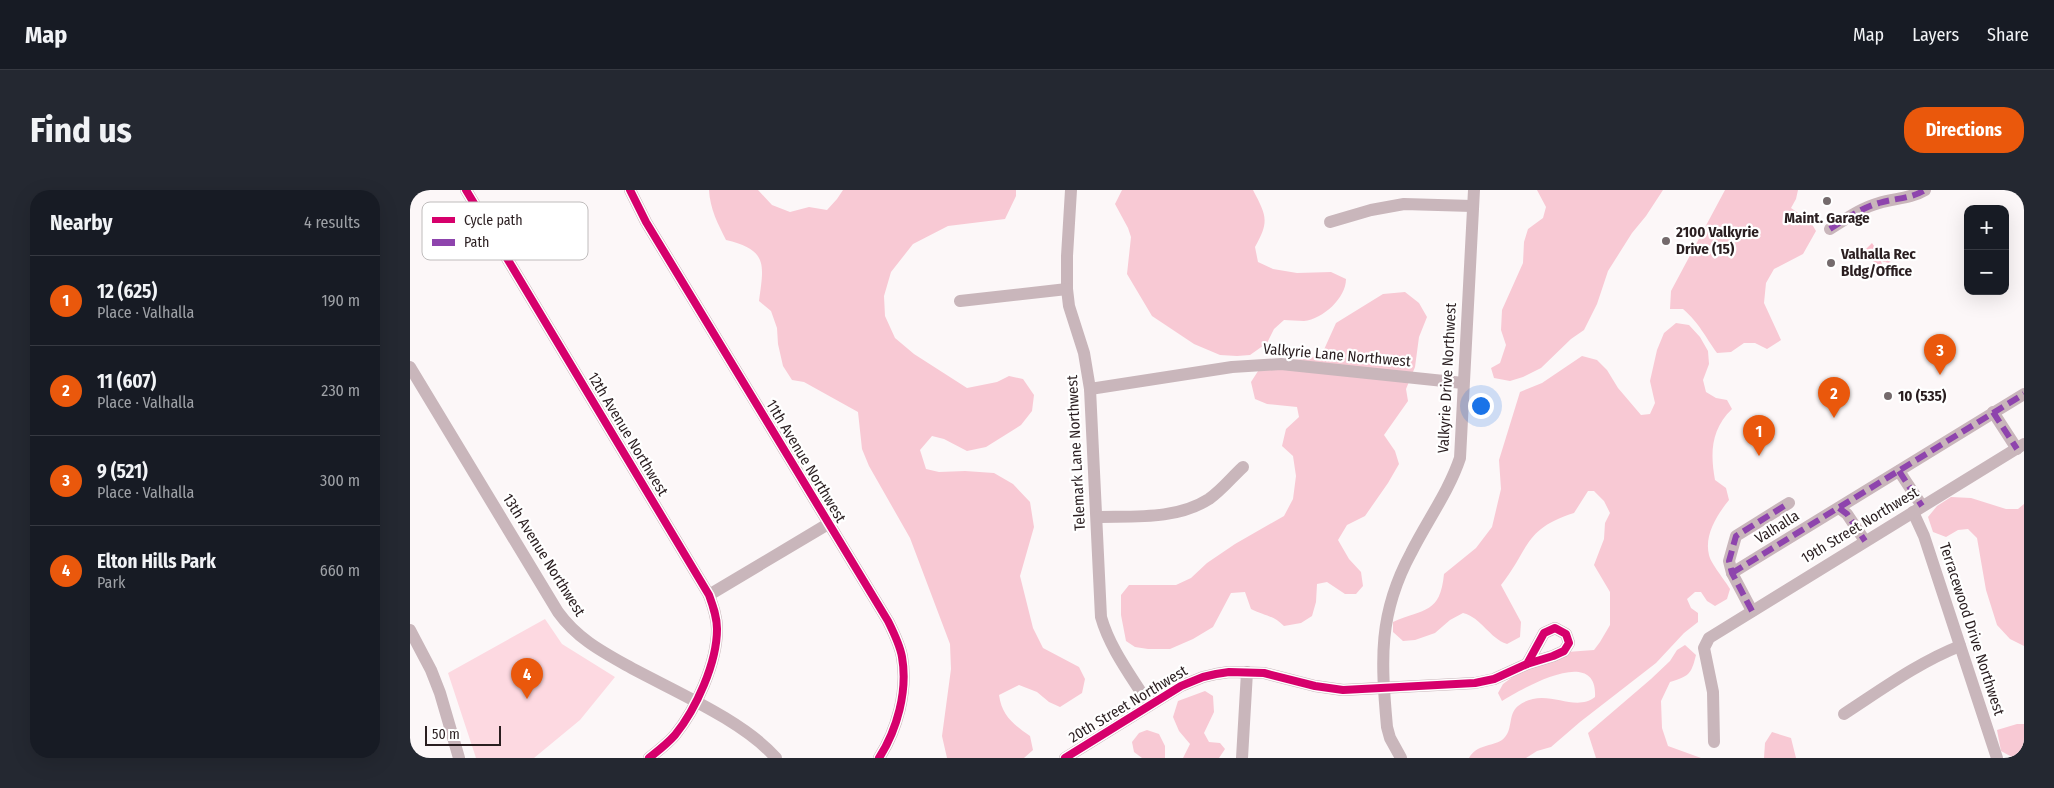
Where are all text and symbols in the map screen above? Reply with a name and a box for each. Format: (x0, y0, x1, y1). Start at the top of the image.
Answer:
text: Map (25, 21, 67, 49)
text: Map (1853, 24, 1884, 46)
text: Layers (1912, 24, 1959, 46)
text: Share (1987, 24, 2029, 46)
button: Directions (1904, 107, 2024, 153)
text: Find us (30, 109, 132, 151)
marker: Maint. Garage (1821, 195, 1833, 207)
legend (422, 202, 588, 260)
map controls (1964, 205, 2009, 295)
button: + (1964, 205, 2009, 250)
place label: Maint. Garage (1784, 209, 1870, 227)
text: Nearby (50, 210, 112, 236)
text: Cycle path (464, 212, 523, 229)
text: 4 results (304, 213, 360, 232)
place label: 2100 Valkyrie Drive (15) (1675, 223, 1759, 258)
text: Path (464, 234, 489, 251)
marker: 2100 Valkyrie Drive (15) (1660, 235, 1672, 247)
place label: Valhalla Rec Bldg/Office (1840, 245, 1916, 280)
button: − (1964, 250, 2009, 295)
marker: Valhalla Rec Bldg/Office (1825, 257, 1837, 269)
text: 12 (625) (97, 280, 157, 303)
text: 1 (63, 291, 69, 310)
text: 190 m (322, 291, 360, 310)
street label: Valkyrie Drive Northwest (1434, 302, 1460, 454)
text: Place · Valhalla (97, 303, 194, 322)
pin: 3 (1924, 334, 1956, 375)
street label: Valkyrie Lane Northwest (1262, 340, 1412, 370)
street label: 12th Avenue Northwest (584, 369, 672, 499)
text: 11 (607) (97, 370, 156, 393)
street label: Telemark Lane Northwest (1063, 375, 1089, 531)
pin: 2 (1818, 377, 1850, 418)
text: 2 (62, 381, 70, 400)
text: 230 m (321, 381, 360, 400)
place label: 10 (535) (1898, 387, 1947, 405)
marker: 10 (535) (1882, 390, 1894, 402)
text: Place · Valhalla (97, 393, 194, 412)
your location (1468, 393, 1494, 419)
street label: 11th Avenue Northwest (762, 396, 850, 526)
pin: 1 (1743, 415, 1775, 456)
text: 9 (521) (97, 460, 148, 483)
text: 3 (62, 471, 70, 490)
text: 300 m (320, 471, 360, 490)
text: Place · Valhalla (97, 483, 194, 502)
street label: 19th Street Northwest (1798, 483, 1922, 567)
street label: 13th Avenue Northwest (499, 490, 589, 620)
street label: Valhalla (1752, 507, 1802, 547)
street label: Terracewood Drive Northwest (1936, 540, 2008, 718)
text: Elton Hills Park (97, 550, 216, 573)
text: 4 (62, 561, 70, 580)
text: 660 m (320, 561, 360, 580)
text: Park (97, 573, 125, 592)
pin: 4 (511, 658, 543, 699)
street label: 20th Street Northwest (1066, 662, 1190, 746)
scale bar (425, 723, 501, 746)
text: 50 m (432, 726, 460, 743)

